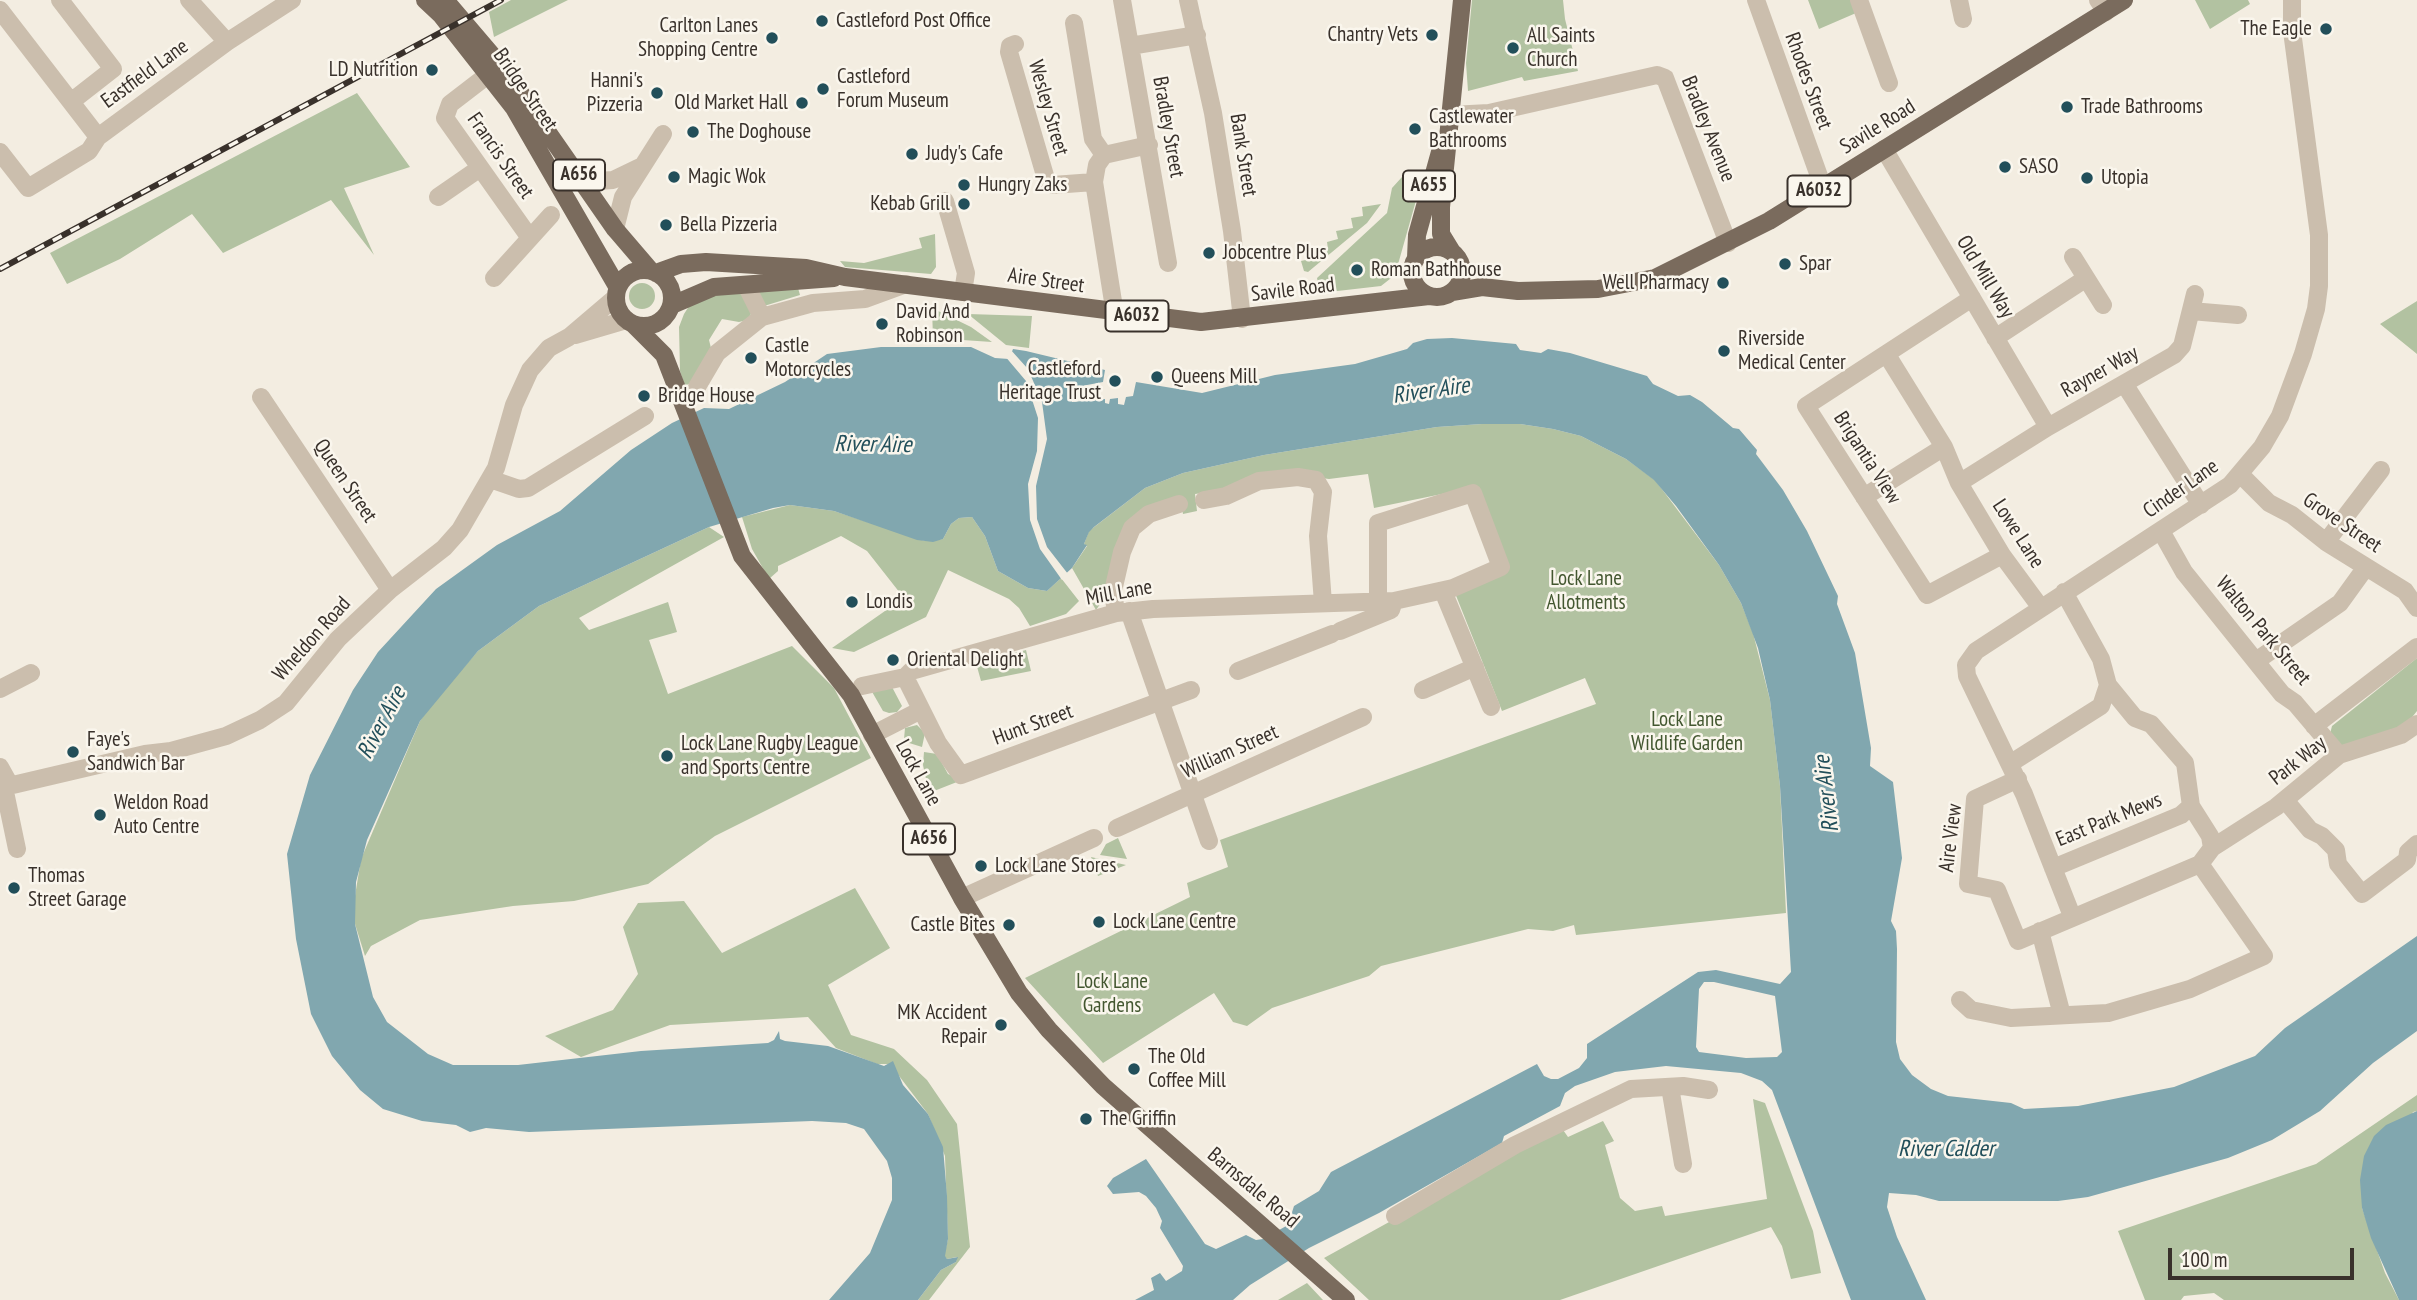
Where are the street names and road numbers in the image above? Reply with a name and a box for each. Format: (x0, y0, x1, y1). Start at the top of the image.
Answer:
street label: Rhodes Street (1779, 29, 1837, 133)
street label: Eastfield Lane (97, 34, 193, 114)
street label: Bridge Street (487, 44, 563, 136)
street label: Wesley Street (1022, 57, 1074, 159)
street label: Bradley Avenue (1675, 72, 1741, 186)
street label: Bradley Street (1147, 75, 1189, 179)
street label: Savile Road (1836, 94, 1920, 160)
street label: Francis Street (461, 108, 539, 204)
street label: Bank Street (1224, 112, 1262, 198)
road number: A656 (553, 160, 605, 190)
road number: A655 (1403, 170, 1455, 202)
road number: A6032 (1787, 176, 1850, 206)
street label: Old Mill Way (1951, 231, 2019, 323)
street label: Aire Street (1006, 263, 1086, 299)
street label: Savile Road (1250, 272, 1336, 308)
road number: A6032 (1106, 300, 1168, 332)
street label: Rayner Way (2057, 341, 2143, 403)
street label: Brigantia View (1828, 407, 1906, 509)
street label: Queen Street (308, 435, 382, 527)
street label: Cinder Lane (2139, 454, 2223, 524)
street label: Grove Street (2298, 487, 2386, 559)
street label: Lowe Lane (1987, 495, 2049, 573)
street label: Walton Park Street (2210, 572, 2316, 690)
street label: Mill Lane (1084, 575, 1154, 611)
street label: Wheldon Road (268, 592, 356, 686)
street label: Hunt Street (990, 699, 1076, 751)
street label: William Street (1178, 720, 1282, 784)
street label: Park Way (2264, 731, 2332, 791)
street label: Lock Lane (890, 736, 946, 810)
street label: East Park Mews (2052, 787, 2166, 853)
street label: Aire View (1934, 802, 1968, 874)
road number: A656 (903, 824, 955, 854)
street label: Barnsdale Road (1202, 1142, 1304, 1234)

